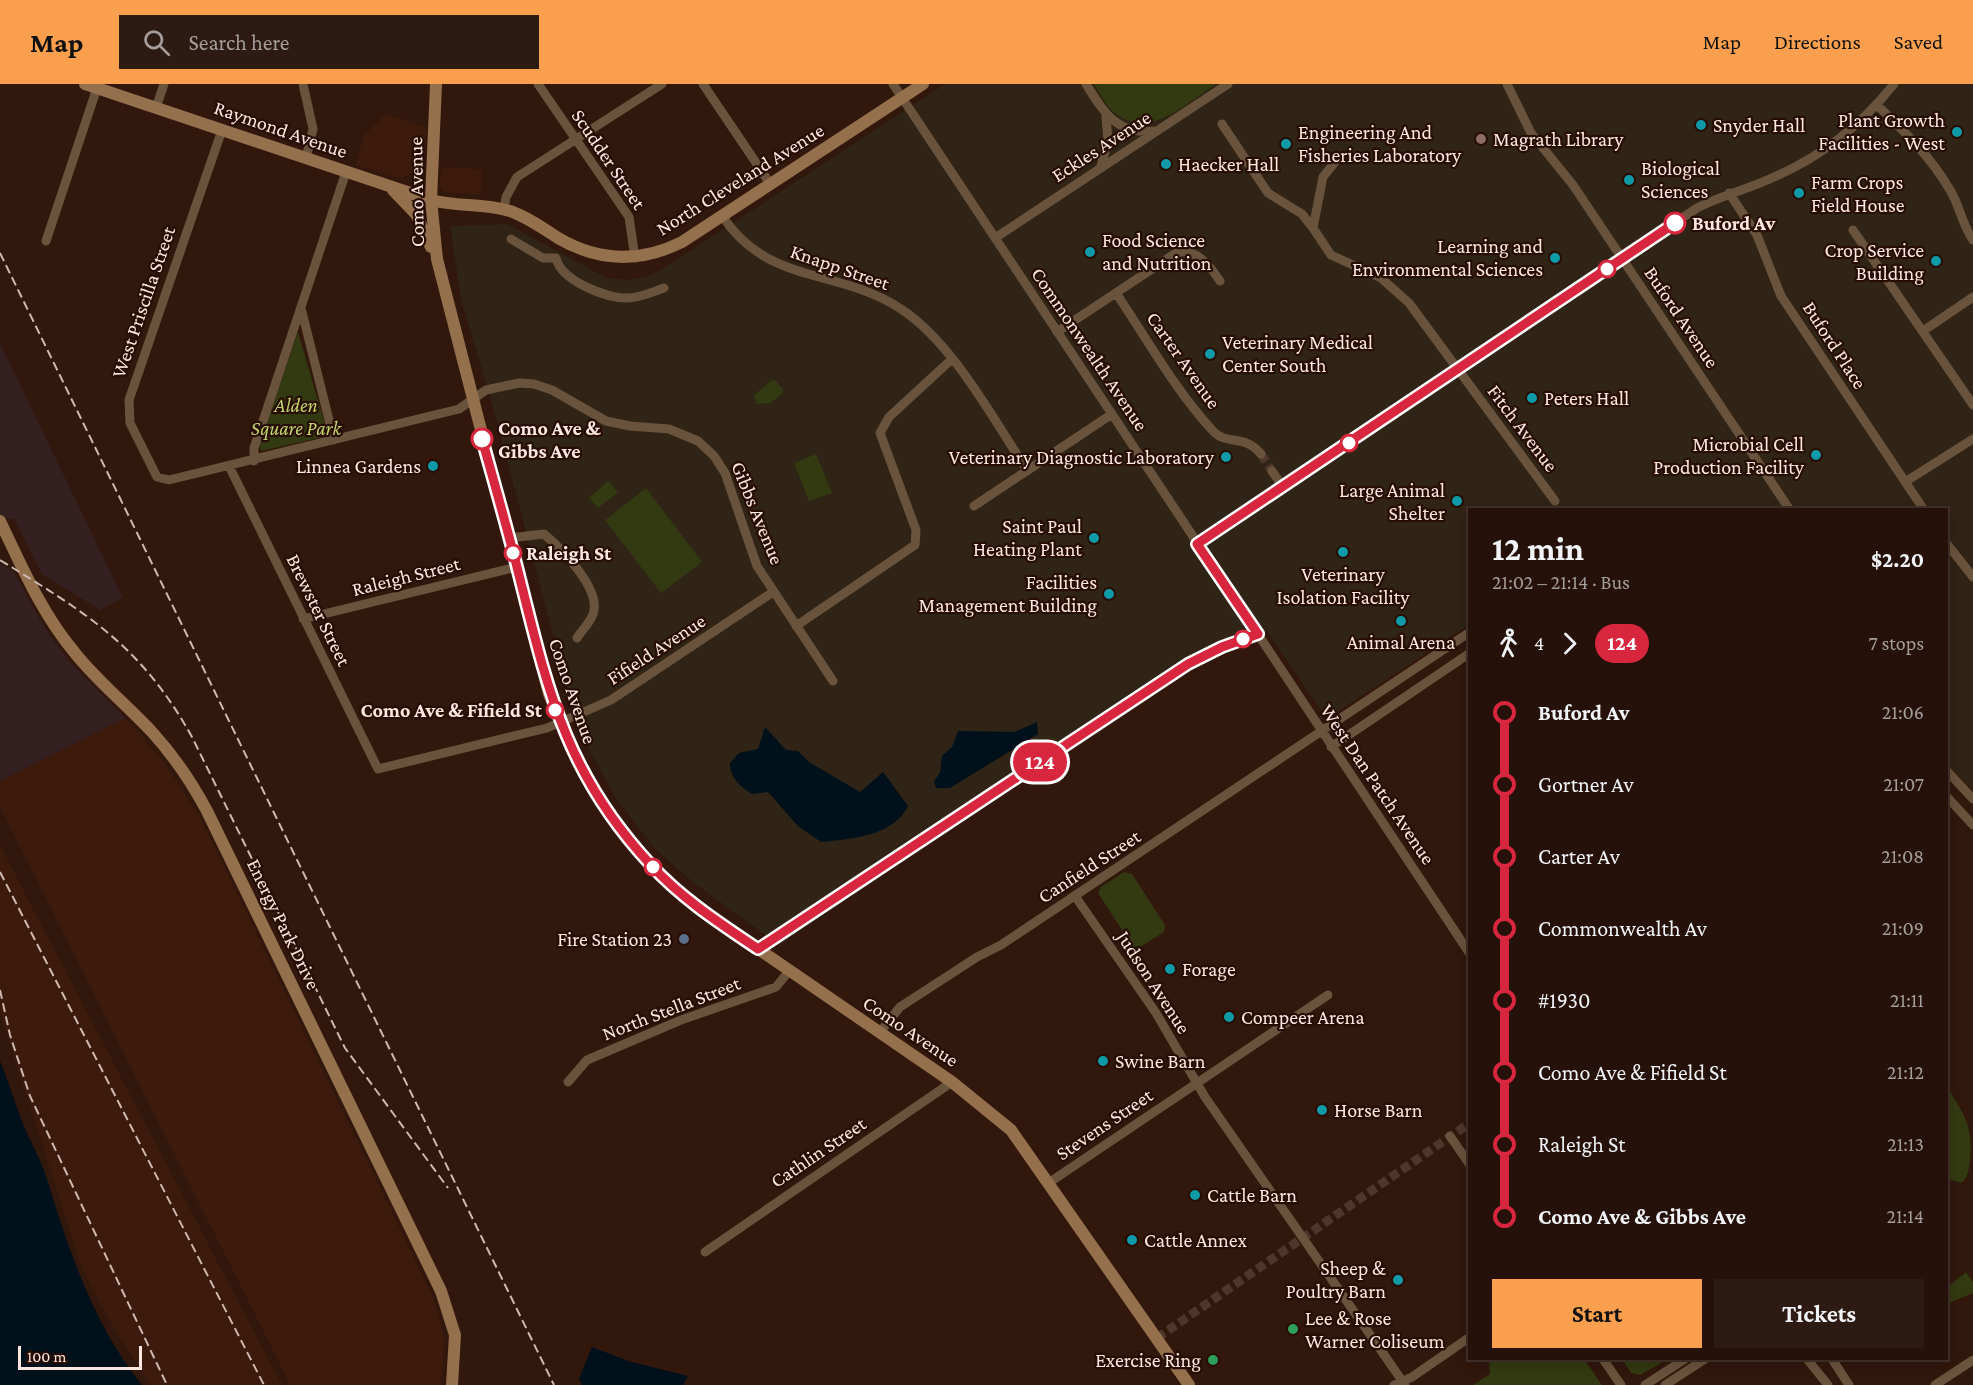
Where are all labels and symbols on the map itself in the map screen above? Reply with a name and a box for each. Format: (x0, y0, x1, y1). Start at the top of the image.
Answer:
street label: Raymond Avenue (211, 96, 351, 163)
street label: Scudder Street (567, 105, 651, 213)
street label: Eckles Avenue (1048, 106, 1155, 186)
place label: Plant Growth Facilities - West (1818, 109, 1945, 154)
place label: Snyder Hall (1713, 114, 1805, 137)
street label: North Cleveland Avenue (652, 118, 828, 240)
marker: Snyder Hall (1694, 118, 1708, 132)
place label: Engineering And Fisheries Laboratory (1298, 121, 1462, 167)
marker: Plant Growth Facilities - West (1950, 125, 1964, 139)
place label: Magrath Library (1493, 128, 1624, 151)
marker: Magrath Library (1474, 132, 1488, 146)
street label: Como Avenue (404, 136, 428, 247)
marker: Engineering And Fisheries Laboratory (1279, 137, 1293, 151)
place label: Haecker Hall (1178, 153, 1279, 175)
marker: Haecker Hall (1159, 157, 1173, 171)
place label: Biological Sciences (1641, 157, 1720, 202)
place label: Farm Crops Field House (1811, 171, 1905, 216)
marker: Biological Sciences (1622, 173, 1636, 187)
marker: Farm Crops Field House (1792, 186, 1806, 200)
marker: Buford Av (1664, 212, 1686, 234)
place label: Buford Av (1692, 212, 1775, 234)
street label: West Priscilla Street (107, 223, 179, 381)
place label: Food Science and Nutrition (1102, 229, 1212, 274)
place label: Learning and Environmental Sciences (1352, 235, 1543, 280)
place label: Crop Service Building (1825, 239, 1924, 285)
street label: Knapp Street (787, 240, 893, 295)
marker: Food Science and Nutrition (1083, 245, 1097, 259)
marker: Learning and Environmental Sciences (1548, 251, 1562, 265)
marker: Crop Service Building (1929, 254, 1943, 268)
unlabelled marker (1598, 260, 1616, 278)
street label: Buford Avenue (1640, 262, 1724, 372)
street label: Commonwealth Avenue (1027, 263, 1153, 435)
street label: Buford Place (1799, 297, 1872, 393)
street label: Carter Avenue (1143, 307, 1226, 413)
place label: Veterinary Medical Center South (1222, 331, 1373, 376)
marker: Veterinary Medical Center South (1203, 347, 1217, 361)
street label: Fitch Avenue (1483, 380, 1563, 476)
place label: Peters Hall (1544, 387, 1629, 409)
marker: Peters Hall (1525, 391, 1539, 405)
park label: Alden Square Park (251, 394, 342, 440)
place label: Como Ave & Gibbs Ave (498, 417, 602, 462)
marker: Como Ave & Gibbs Ave (471, 428, 493, 450)
place label: Microbial Cell Production Facility (1653, 433, 1805, 479)
unlabelled marker (1340, 434, 1358, 452)
place label: Veterinary Diagnostic Laboratory (949, 446, 1215, 469)
marker: Microbial Cell Production Facility (1809, 448, 1823, 462)
marker: Veterinary Diagnostic Laboratory (1219, 450, 1233, 464)
place label: Linnea Gardens (296, 455, 421, 477)
street label: Gibbs Avenue (727, 458, 789, 568)
marker: Linnea Gardens (426, 459, 440, 473)
place label: Large Animal Shelter (1339, 479, 1445, 524)
marker: Large Animal Shelter (1450, 494, 1464, 508)
place label: Saint Paul Heating Plant (973, 515, 1082, 561)
marker: Saint Paul Heating Plant (1087, 531, 1101, 545)
place label: Raleigh St (526, 542, 612, 564)
marker: Raleigh St (504, 544, 522, 562)
marker: Veterinary Isolation Facility (1336, 545, 1350, 559)
street label: Brewster Street (282, 550, 356, 670)
street label: Raleigh Street (350, 552, 463, 601)
place label: Veterinary Isolation Facility (1276, 563, 1410, 609)
place label: Facilities Management Building (919, 571, 1097, 617)
marker: Facilities Management Building (1102, 587, 1116, 601)
street label: Fifield Avenue (603, 609, 710, 689)
marker: Animal Arena (1394, 614, 1408, 628)
unlabelled marker (1234, 630, 1252, 648)
place label: Animal Arena (1347, 631, 1455, 653)
street label: Como Avenue (545, 635, 601, 747)
place label: Como Ave & Fifield St (361, 699, 543, 721)
street label: West Dan Patch Avenue (1316, 700, 1440, 869)
marker: Como Ave & Fifield St (546, 701, 564, 719)
line badge: 124 (1006, 742, 1074, 782)
street label: Canfield Street (1034, 825, 1145, 907)
street label: Energy Park Drive (242, 855, 325, 994)
unlabelled marker (644, 858, 662, 876)
street label: Judson Avenue (1111, 925, 1196, 1038)
place label: Fire Station 23 (557, 928, 672, 950)
marker: Fire Station 23 (677, 932, 691, 946)
place label: Forage (1182, 958, 1236, 981)
marker: Forage (1163, 962, 1177, 976)
street label: North Stella Street (599, 971, 744, 1044)
street label: Como Avenue (859, 991, 963, 1071)
place label: Compeer Arena (1241, 1006, 1364, 1029)
marker: Compeer Arena (1222, 1010, 1236, 1024)
place label: Swine Barn (1115, 1050, 1206, 1072)
marker: Swine Barn (1096, 1054, 1110, 1068)
street label: Stevens Street (1052, 1083, 1157, 1164)
place label: Horse Barn (1334, 1099, 1423, 1121)
marker: Horse Barn (1315, 1103, 1329, 1117)
street label: Cathlin Street (766, 1112, 870, 1192)
place label: Cattle Barn (1207, 1184, 1297, 1206)
marker: Cattle Barn (1188, 1188, 1202, 1202)
place label: Cattle Annex (1144, 1229, 1247, 1251)
marker: Cattle Annex (1125, 1233, 1139, 1247)
place label: Sheep & Poultry Barn (1286, 1257, 1387, 1303)
marker: Sheep & Poultry Barn (1391, 1273, 1405, 1287)
place label: Lee & Rose Warner Coliseum (1305, 1307, 1445, 1352)
marker: Lee & Rose Warner Coliseum (1286, 1322, 1300, 1336)
scale bar (18, 1343, 142, 1370)
place label: Exercise Ring (1095, 1349, 1201, 1372)
marker: Exercise Ring (1206, 1353, 1220, 1367)

